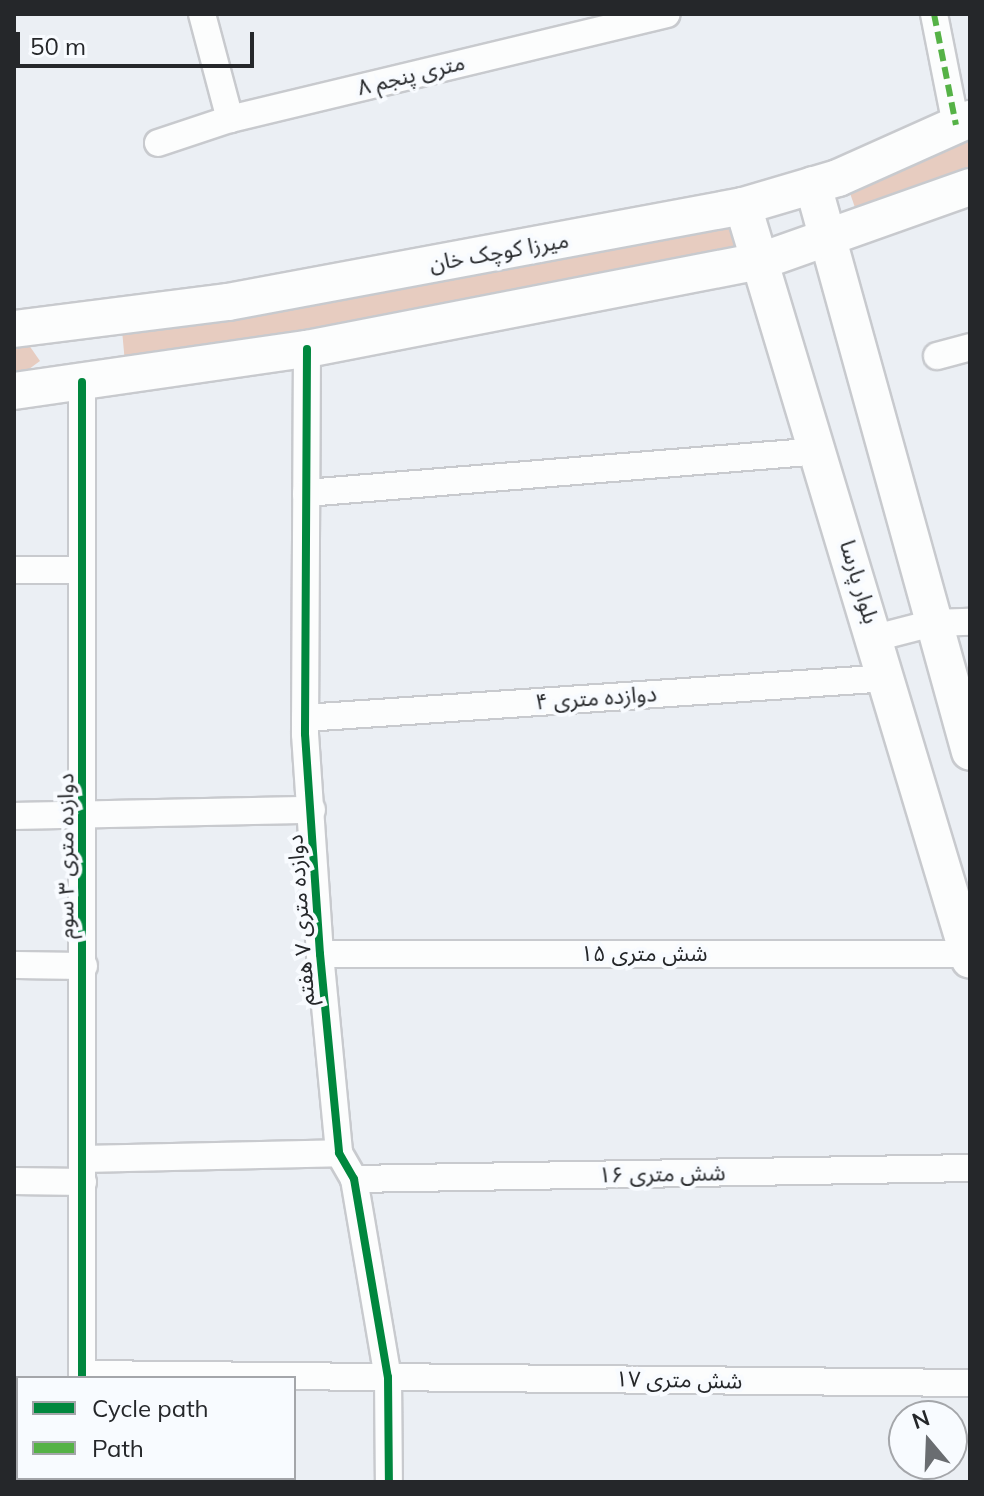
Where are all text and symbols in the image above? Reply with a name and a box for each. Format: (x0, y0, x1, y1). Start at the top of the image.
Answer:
scale bar (20, 16, 258, 66)
text: 50 m (30, 31, 86, 61)
street label: ۸ متری پنجم (355, 49, 467, 101)
street label: میرزا کوچک خان (427, 227, 571, 277)
street label: بلوار پارسا (834, 537, 884, 627)
street label: دوازده متری ۴ (534, 681, 658, 715)
street label: دوازده متری ۳ سوم (53, 773, 79, 939)
street label: دوازده متری ۷ هفتم (282, 834, 320, 1006)
street label: شش متری ۱۵ (580, 941, 708, 967)
street label: شش متری ۱۶ (598, 1160, 726, 1188)
street label: شش متری ۱۷ (615, 1366, 743, 1394)
legend (16, 1376, 296, 1480)
text: Cycle path (92, 1393, 209, 1423)
north arrow (888, 1400, 968, 1480)
text: N (908, 1403, 933, 1435)
text: Path (92, 1433, 144, 1463)

